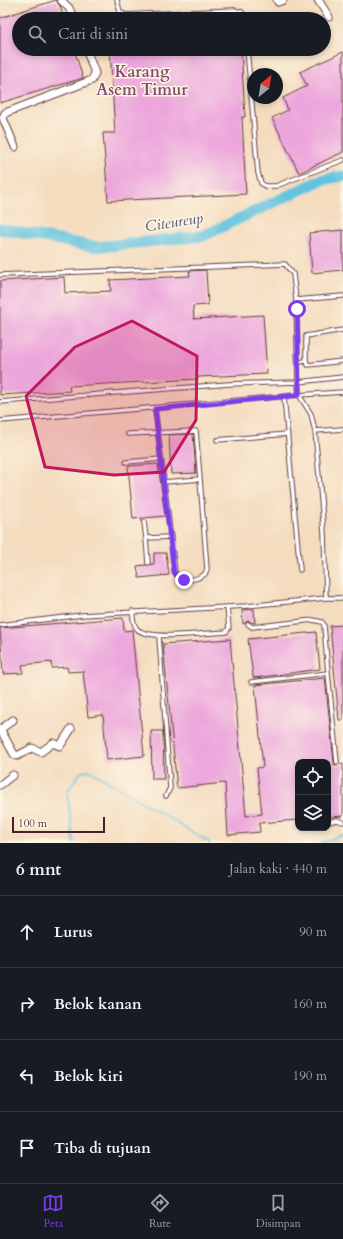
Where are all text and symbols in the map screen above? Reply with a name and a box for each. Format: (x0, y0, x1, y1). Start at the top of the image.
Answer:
search box (12, 12, 331, 56)
icon: search (26, 23, 48, 45)
text: Cari di sini (58, 24, 128, 44)
district label: Karang Asem Timur (96, 61, 188, 101)
north arrow (247, 68, 283, 104)
water label: Citeureup (144, 208, 204, 236)
route start (288, 300, 306, 318)
route end (175, 571, 193, 589)
map controls (295, 759, 331, 831)
button: locate (295, 759, 331, 795)
button: layers (295, 795, 331, 831)
scale bar (12, 815, 105, 834)
text: 100 m (18, 816, 47, 831)
text: 6 mnt (16, 858, 61, 881)
text: Jalan kaki · 440 m (229, 860, 327, 878)
icon: ahead (16, 921, 38, 943)
text: Lurus (54, 922, 93, 942)
text: 90 m (299, 923, 327, 941)
icon: right (16, 993, 38, 1015)
text: Belok kanan (54, 994, 142, 1014)
text: 160 m (293, 995, 327, 1013)
icon: left (16, 1065, 38, 1087)
text: Belok kiri (54, 1066, 123, 1086)
text: 190 m (293, 1067, 327, 1085)
icon: arrive (16, 1137, 38, 1159)
text: Tiba di tujuan (54, 1138, 151, 1158)
tab: Peta (42, 1192, 64, 1231)
tab: Rute (149, 1192, 171, 1231)
tab: Disimpan (256, 1192, 301, 1231)

